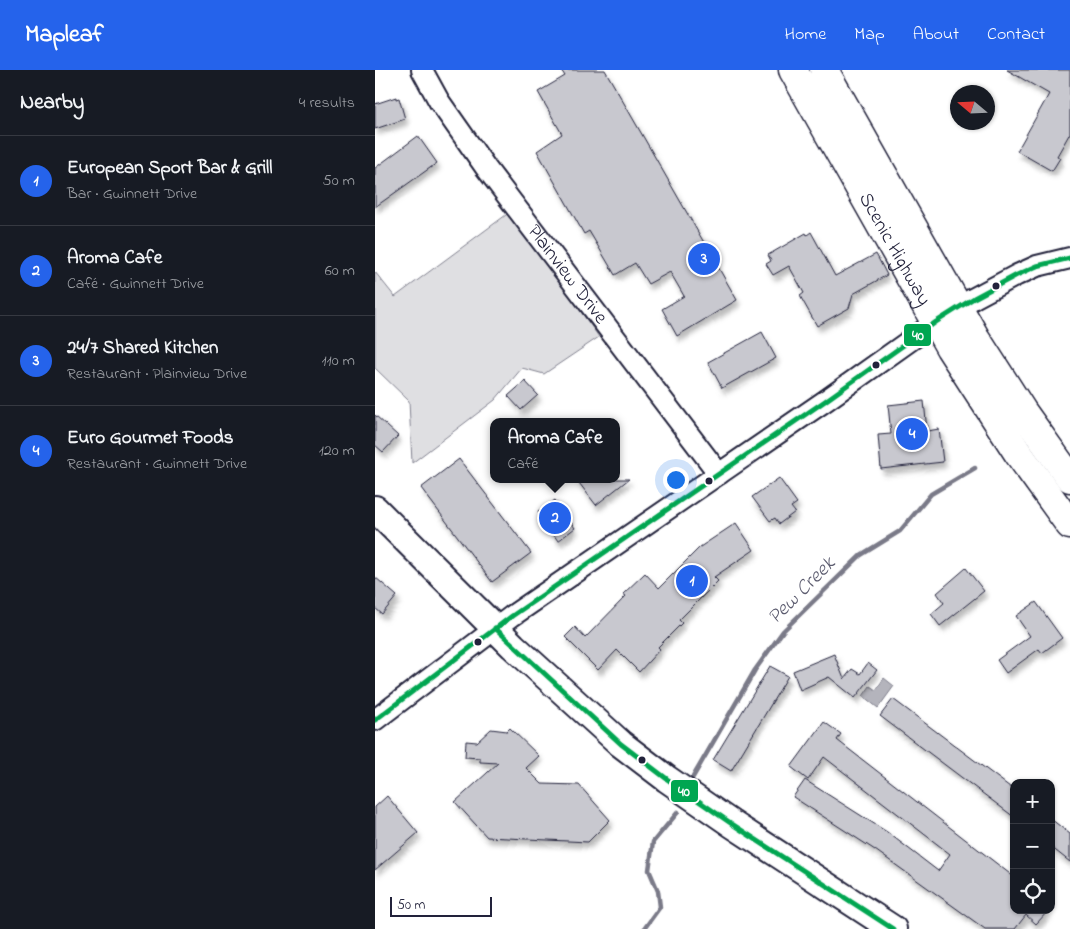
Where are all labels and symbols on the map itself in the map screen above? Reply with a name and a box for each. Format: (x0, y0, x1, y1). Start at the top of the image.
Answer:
north arrow (950, 85, 995, 130)
street label: Scenic Highway (851, 187, 938, 311)
street label: Plainview Drive (520, 219, 614, 330)
pin: 3 (688, 240, 720, 278)
unlabelled marker (991, 281, 1001, 291)
line badge: 40 (903, 323, 932, 347)
text: 40 (911, 326, 924, 347)
unlabelled marker (871, 360, 881, 370)
pin: 4 (896, 415, 928, 453)
your location (663, 467, 689, 493)
unlabelled marker (704, 476, 714, 486)
pin: 2 (539, 499, 571, 537)
water label: Pew Creek (761, 550, 843, 632)
pin: 1 (676, 562, 708, 600)
unlabelled marker (473, 637, 483, 647)
unlabelled marker (637, 755, 647, 765)
line badge: 40 (670, 779, 699, 803)
text: 40 (677, 782, 690, 803)
scale bar (390, 894, 493, 917)

